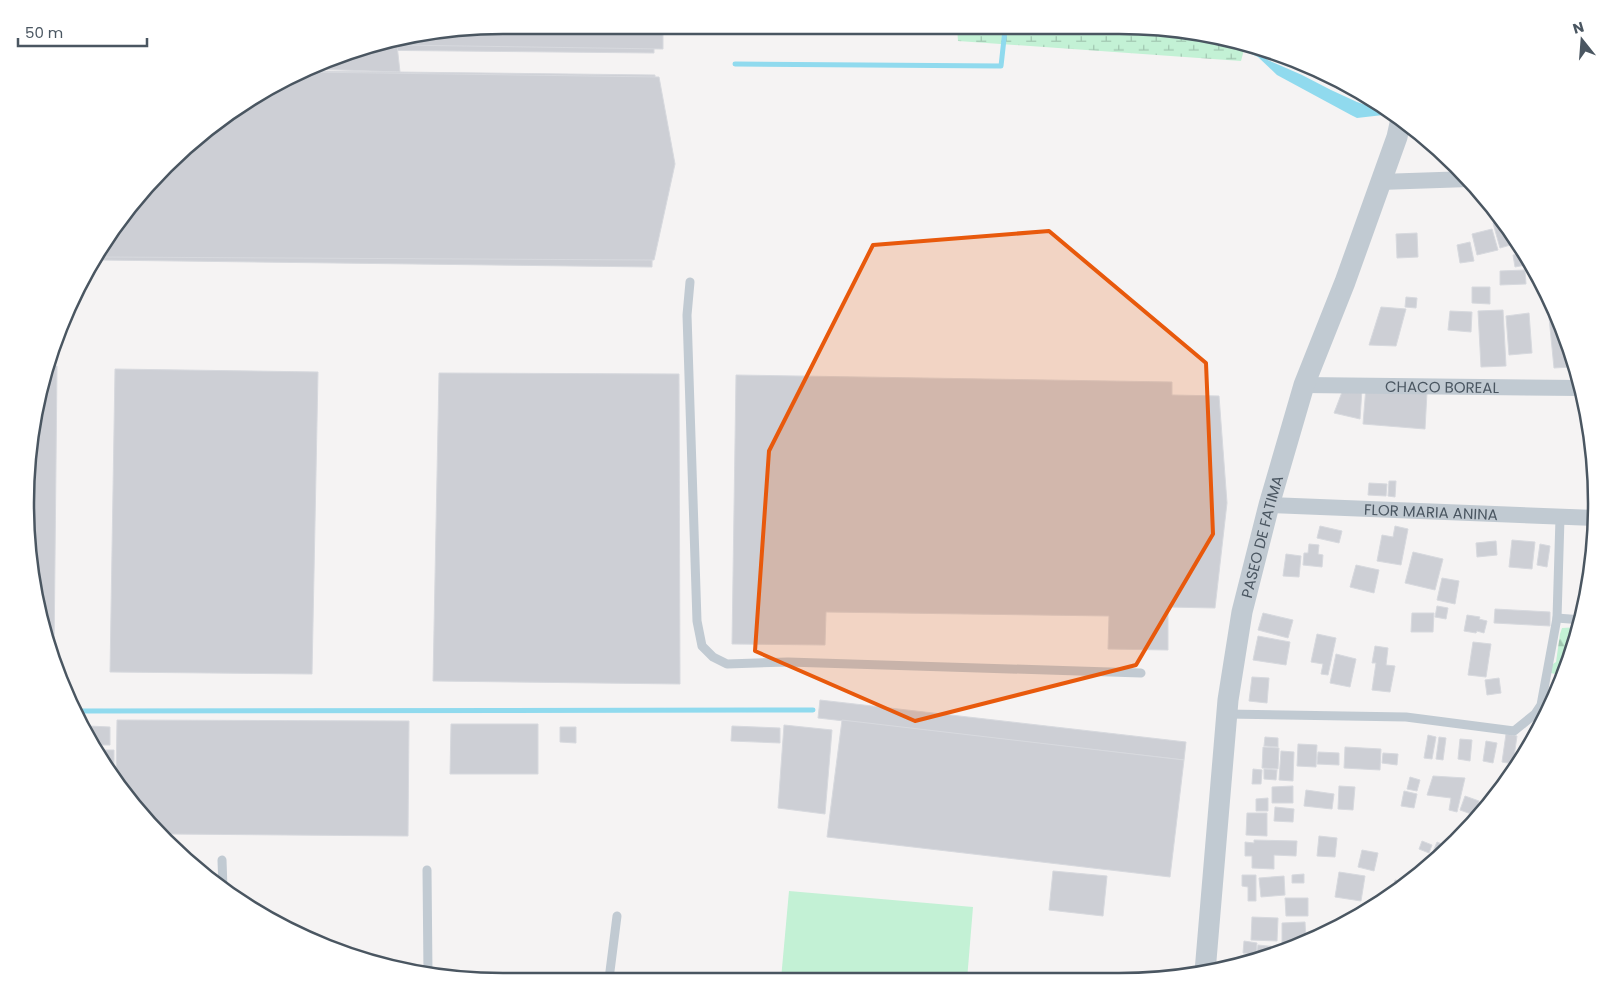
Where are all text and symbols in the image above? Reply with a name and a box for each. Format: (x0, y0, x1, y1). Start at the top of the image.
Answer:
scale bar (18, 15, 146, 47)
north arrow (1557, 15, 1607, 65)
text: N (1570, 16, 1586, 39)
text: 50 m (25, 22, 63, 43)
street label: CHACO BOREAL (1385, 375, 1500, 398)
street label: PASEO DE FATIMA (1235, 473, 1288, 600)
street label: FLOR MARIA ANINA (1363, 498, 1498, 525)

